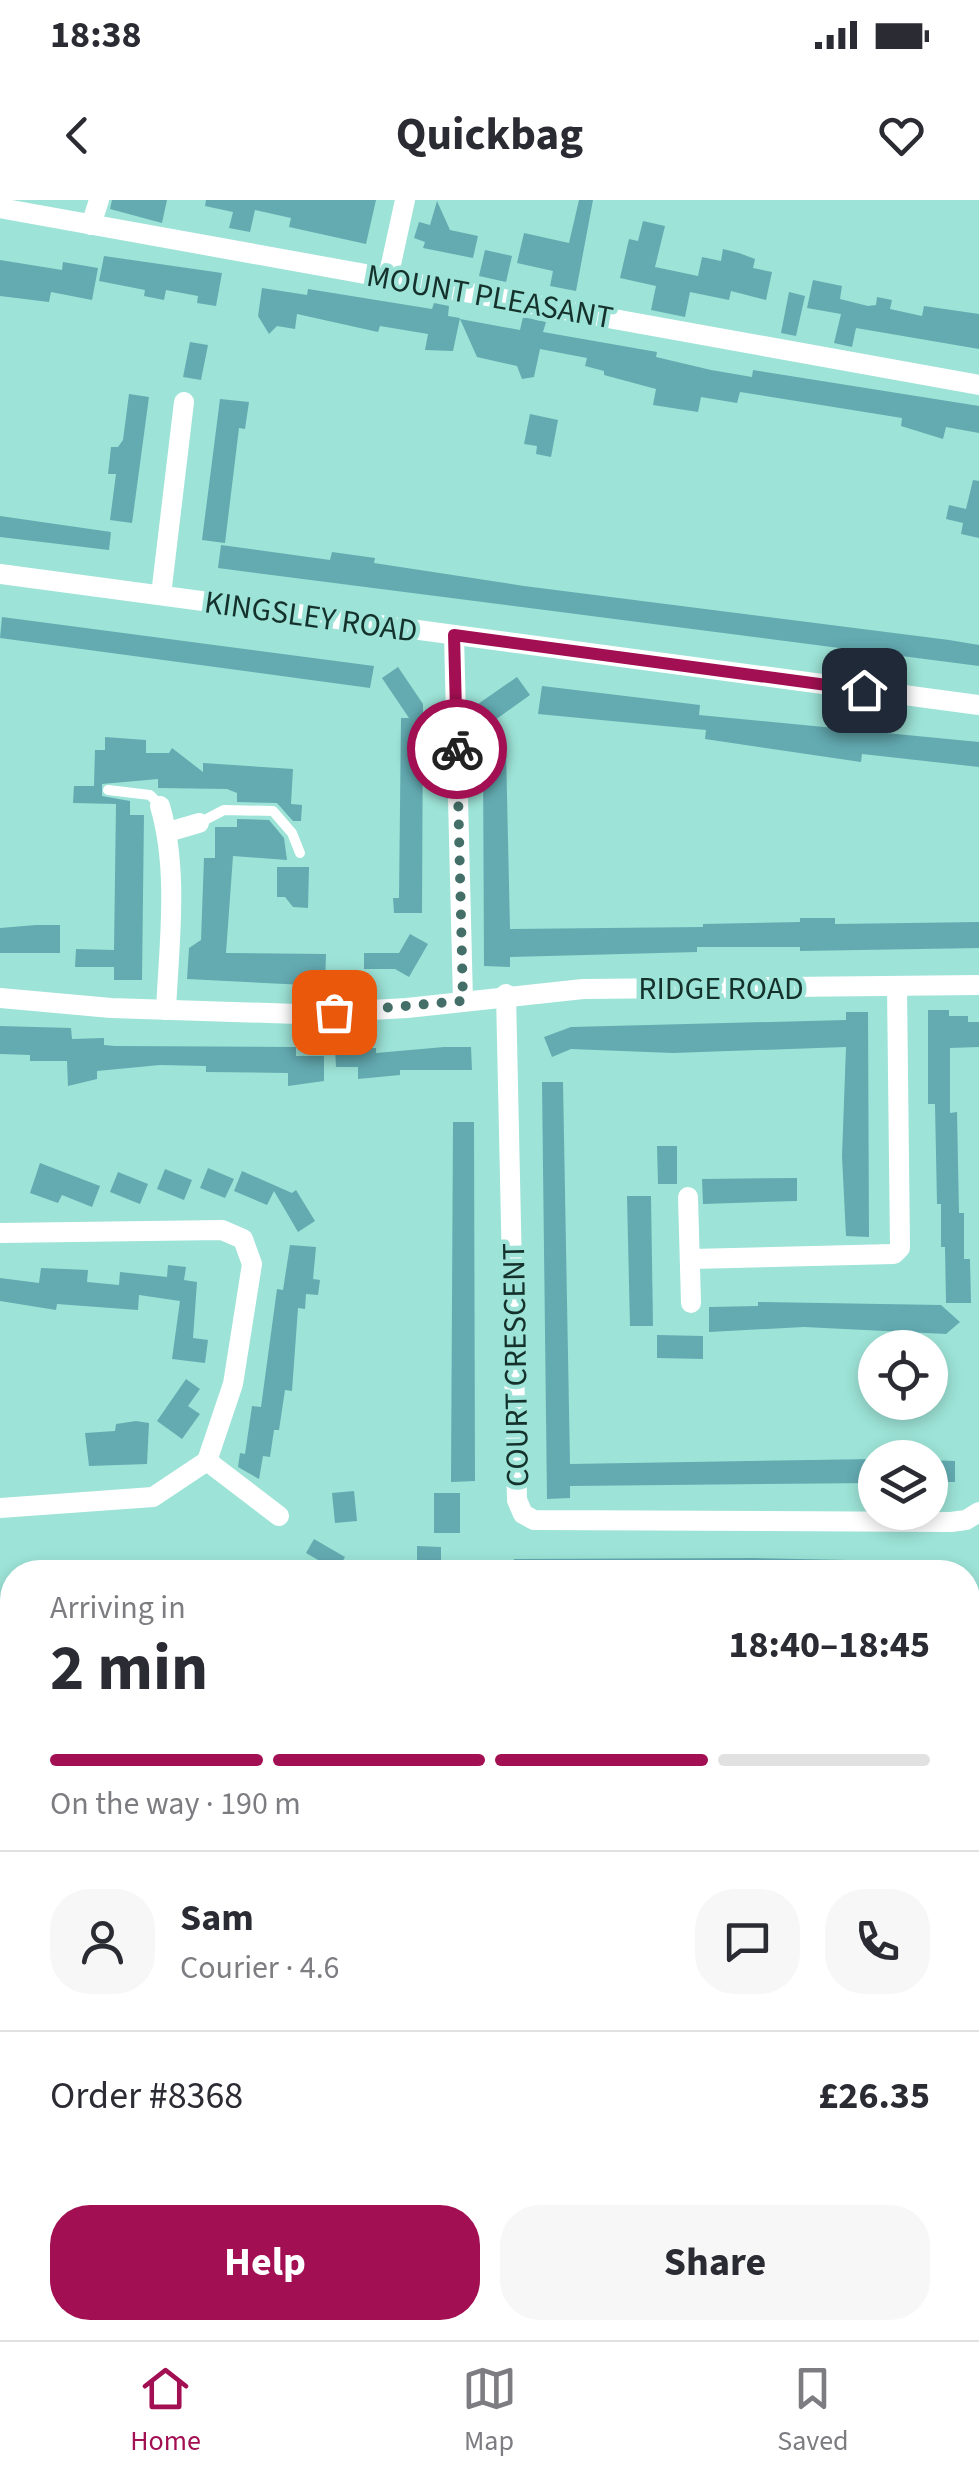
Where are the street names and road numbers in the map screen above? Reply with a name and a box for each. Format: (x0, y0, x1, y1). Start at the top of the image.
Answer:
street label: MOUNT PLEASANT (363, 253, 617, 341)
street label: KINGSLEY ROAD (201, 579, 420, 655)
street label: RIDGE ROAD (638, 966, 804, 1012)
street label: COURT CRESCENT (491, 1243, 541, 1487)

